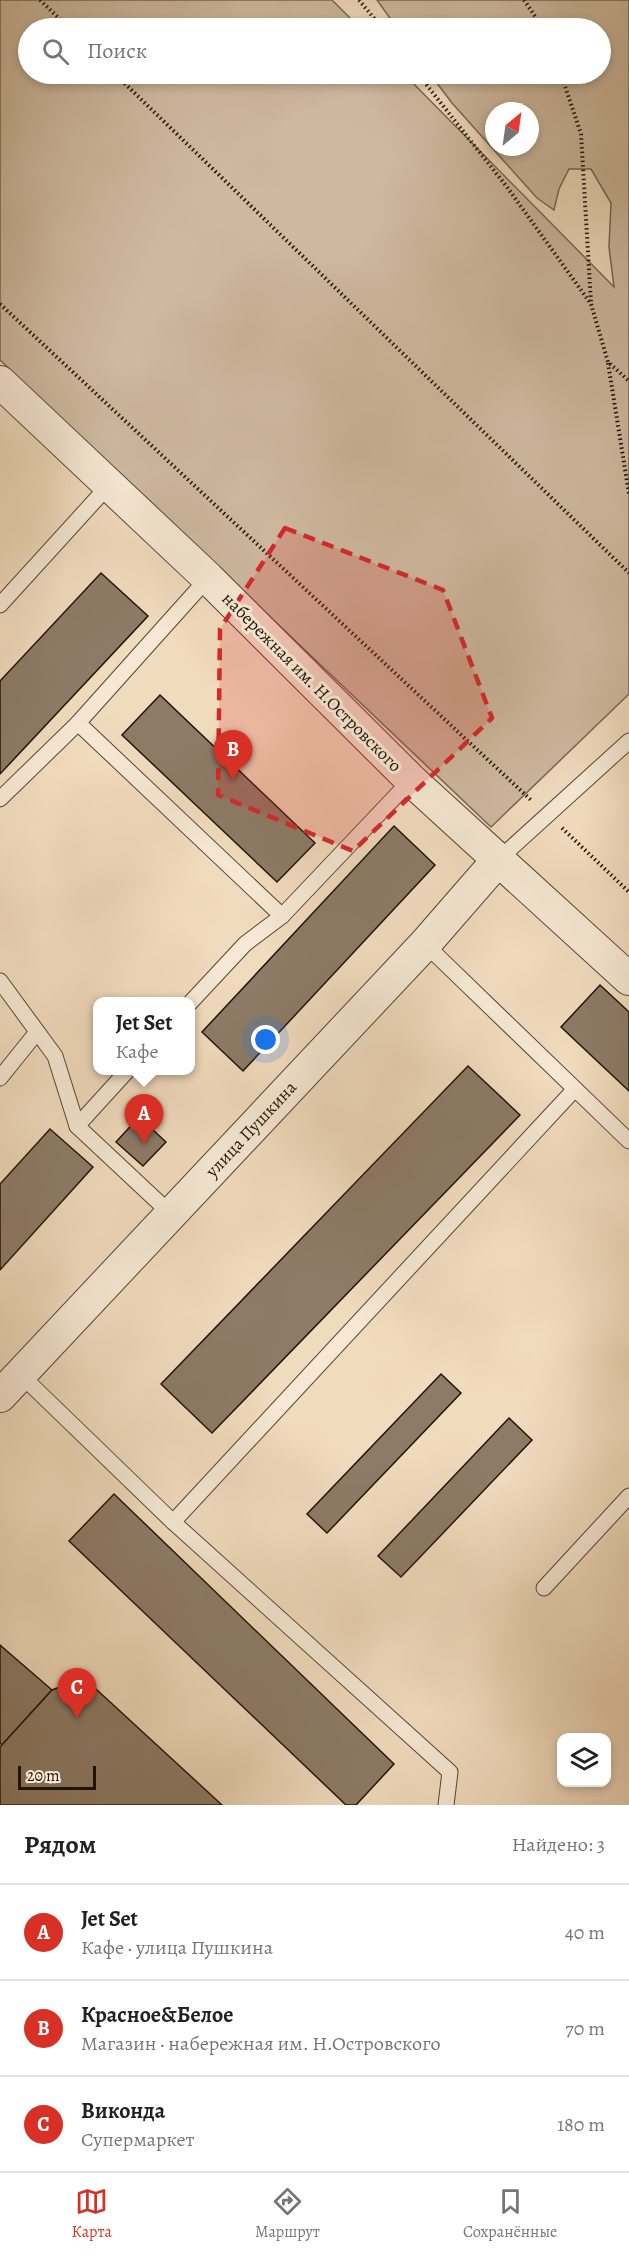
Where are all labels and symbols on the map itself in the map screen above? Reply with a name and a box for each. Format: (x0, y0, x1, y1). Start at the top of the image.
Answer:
north arrow (485, 102, 539, 156)
street label: набережная им. Н.Островского (217, 587, 407, 777)
pin: B (214, 730, 252, 780)
your location (251, 1025, 280, 1054)
street label: улица Пушкина (199, 1075, 302, 1183)
pin: A (124, 1094, 164, 1144)
pin: C (58, 1668, 97, 1718)
scale bar (18, 1763, 96, 1790)

